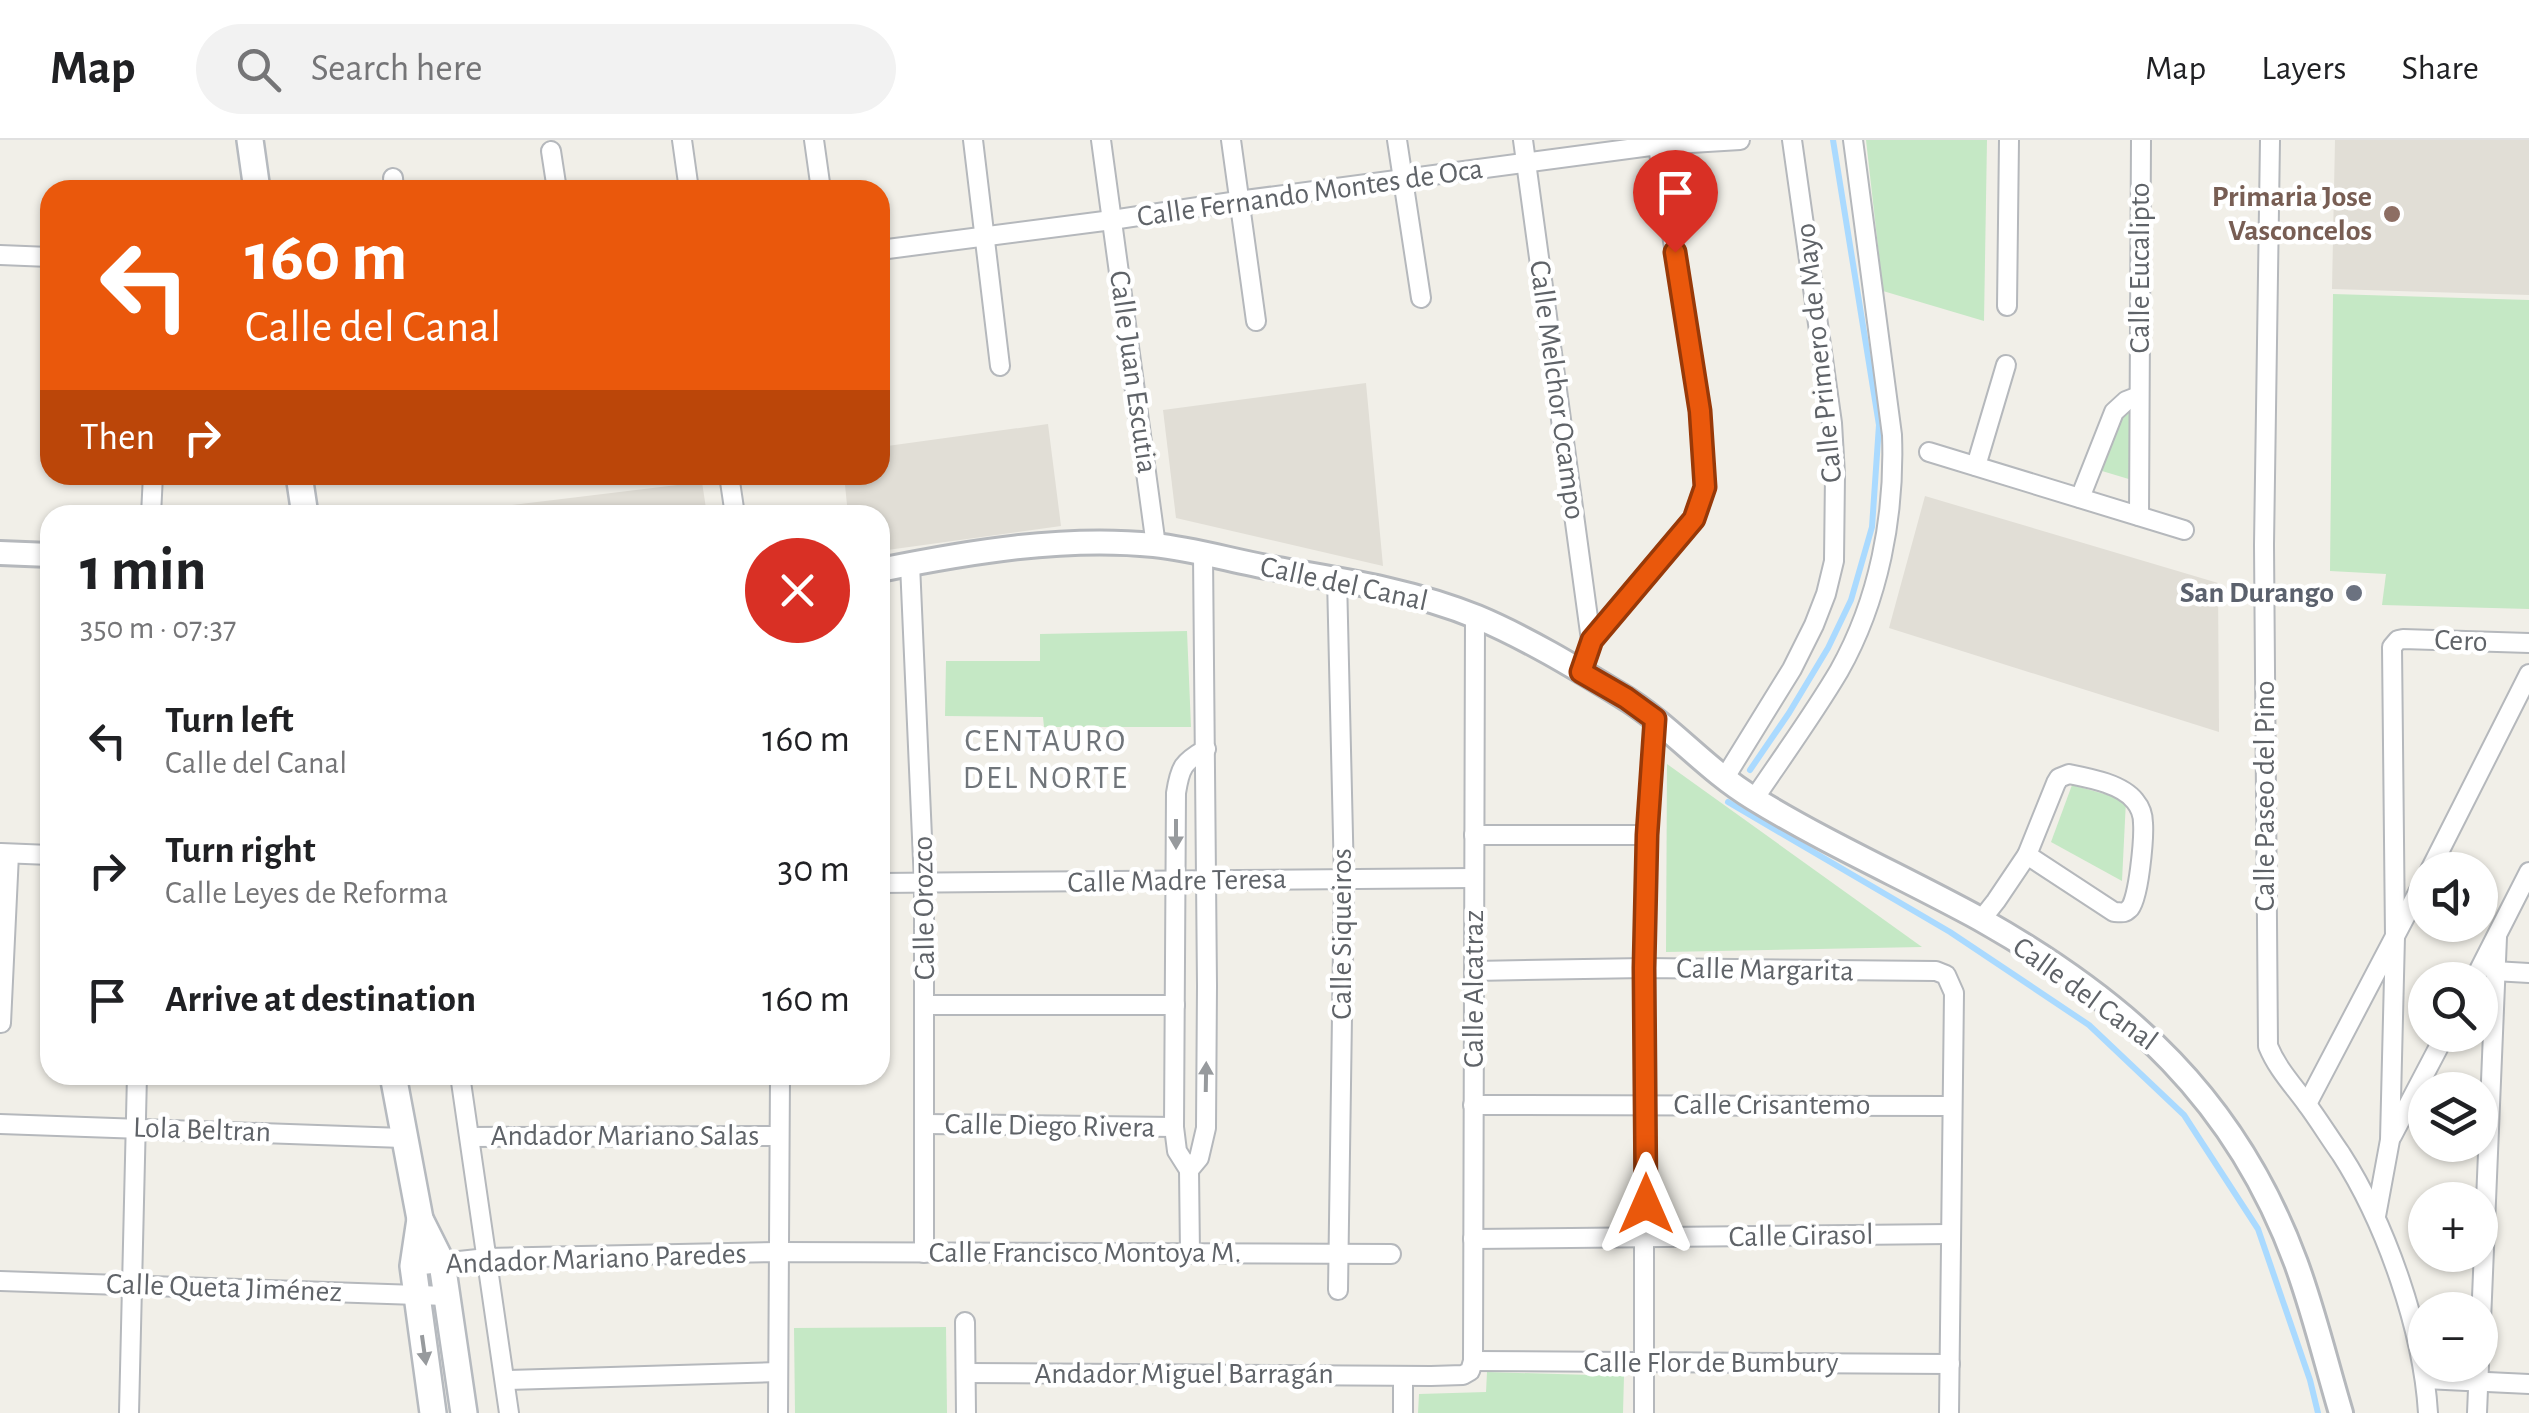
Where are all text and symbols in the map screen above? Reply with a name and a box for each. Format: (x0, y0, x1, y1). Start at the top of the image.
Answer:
search box (196, 24, 896, 114)
icon: search (231, 42, 286, 97)
text: Map (50, 45, 136, 93)
text: Search here (311, 50, 483, 88)
text: Map (2145, 51, 2206, 86)
text: Layers (2261, 51, 2346, 86)
text: Share (2401, 51, 2479, 86)
pin (1633, 150, 1718, 253)
street label: Calle Fernando Montes de Oca (1135, 154, 1485, 232)
icon: arrive (1648, 165, 1703, 220)
street label: Calle Eucalipto (2125, 182, 2155, 354)
place label: Primaria Jose Vasconcelos (2212, 182, 2372, 246)
marker: Primaria Jose Vasconcelos (2381, 203, 2403, 225)
icon: left (80, 220, 210, 350)
street label: Calle Primero de Mayo (1790, 222, 1848, 484)
text: 160 m (245, 223, 408, 293)
street label: Calle Melchor Ocampo (1524, 258, 1590, 522)
street label: Calle Juan Escutia (1104, 269, 1162, 475)
text: Calle del Canal (245, 305, 501, 350)
icon: right (175, 410, 230, 465)
text: Then (80, 419, 155, 457)
button: close (745, 538, 850, 643)
text: 1 min (80, 541, 206, 601)
street label: Calle del Canal (1257, 552, 1431, 616)
place label: San Durango (2180, 578, 2334, 608)
marker: San Durango (2343, 582, 2365, 604)
text: 350 m · 07:37 (80, 612, 236, 644)
street label: Cero (2434, 625, 2488, 657)
street label: Calle Paseo del Pino (2250, 680, 2280, 912)
text: Turn left (165, 702, 293, 740)
icon: left (80, 713, 135, 768)
text: 160 m (762, 721, 850, 759)
district label: CENTAURO DEL NORTE (963, 725, 1129, 794)
text: Calle del Canal (165, 747, 347, 779)
one-way arrow (1168, 818, 1184, 850)
text: Turn right (165, 832, 315, 870)
street label: Calle Orozco (908, 836, 940, 980)
icon: right (80, 843, 135, 898)
street label: Calle Siqueiros (1327, 848, 1357, 1020)
text: 30 m (778, 851, 850, 889)
map controls (2408, 852, 2498, 1382)
button: sound (2408, 852, 2498, 942)
street label: Calle Madre Teresa (1067, 864, 1287, 898)
text: Calle Leyes de Reforma (165, 877, 448, 909)
street label: Calle Alcatraz (1459, 910, 1489, 1068)
street label: Calle del Canal (2007, 932, 2163, 1056)
street label: Calle Margarita (1676, 953, 1854, 987)
button: search (2408, 962, 2498, 1052)
icon: arrive (80, 973, 135, 1028)
text: Arrive at destination (165, 981, 476, 1019)
text: 160 m (762, 981, 850, 1019)
one-way arrow (1198, 1061, 1214, 1093)
button: layers (2408, 1072, 2498, 1162)
street label: Calle Crisantemo (1674, 1090, 1870, 1120)
street label: Calle Diego Rivera (944, 1109, 1156, 1143)
street label: Lola Beltran (132, 1113, 272, 1147)
street label: Andador Mariano Salas (491, 1121, 759, 1151)
position arrow (1594, 1152, 1698, 1256)
button: + (2408, 1182, 2498, 1272)
street label: Calle Girasol (1728, 1220, 1874, 1252)
street label: Calle Francisco Montoya M. (929, 1238, 1241, 1268)
street label: Andador Mariano Paredes (445, 1239, 747, 1279)
street label: Calle Queta Jiménez (106, 1269, 342, 1307)
button: − (2408, 1292, 2498, 1382)
one-way arrow (416, 1335, 432, 1367)
street label: Calle Flor de Bumbury (1583, 1348, 1839, 1378)
street label: Andador Miguel Barragán (1034, 1359, 1334, 1389)

